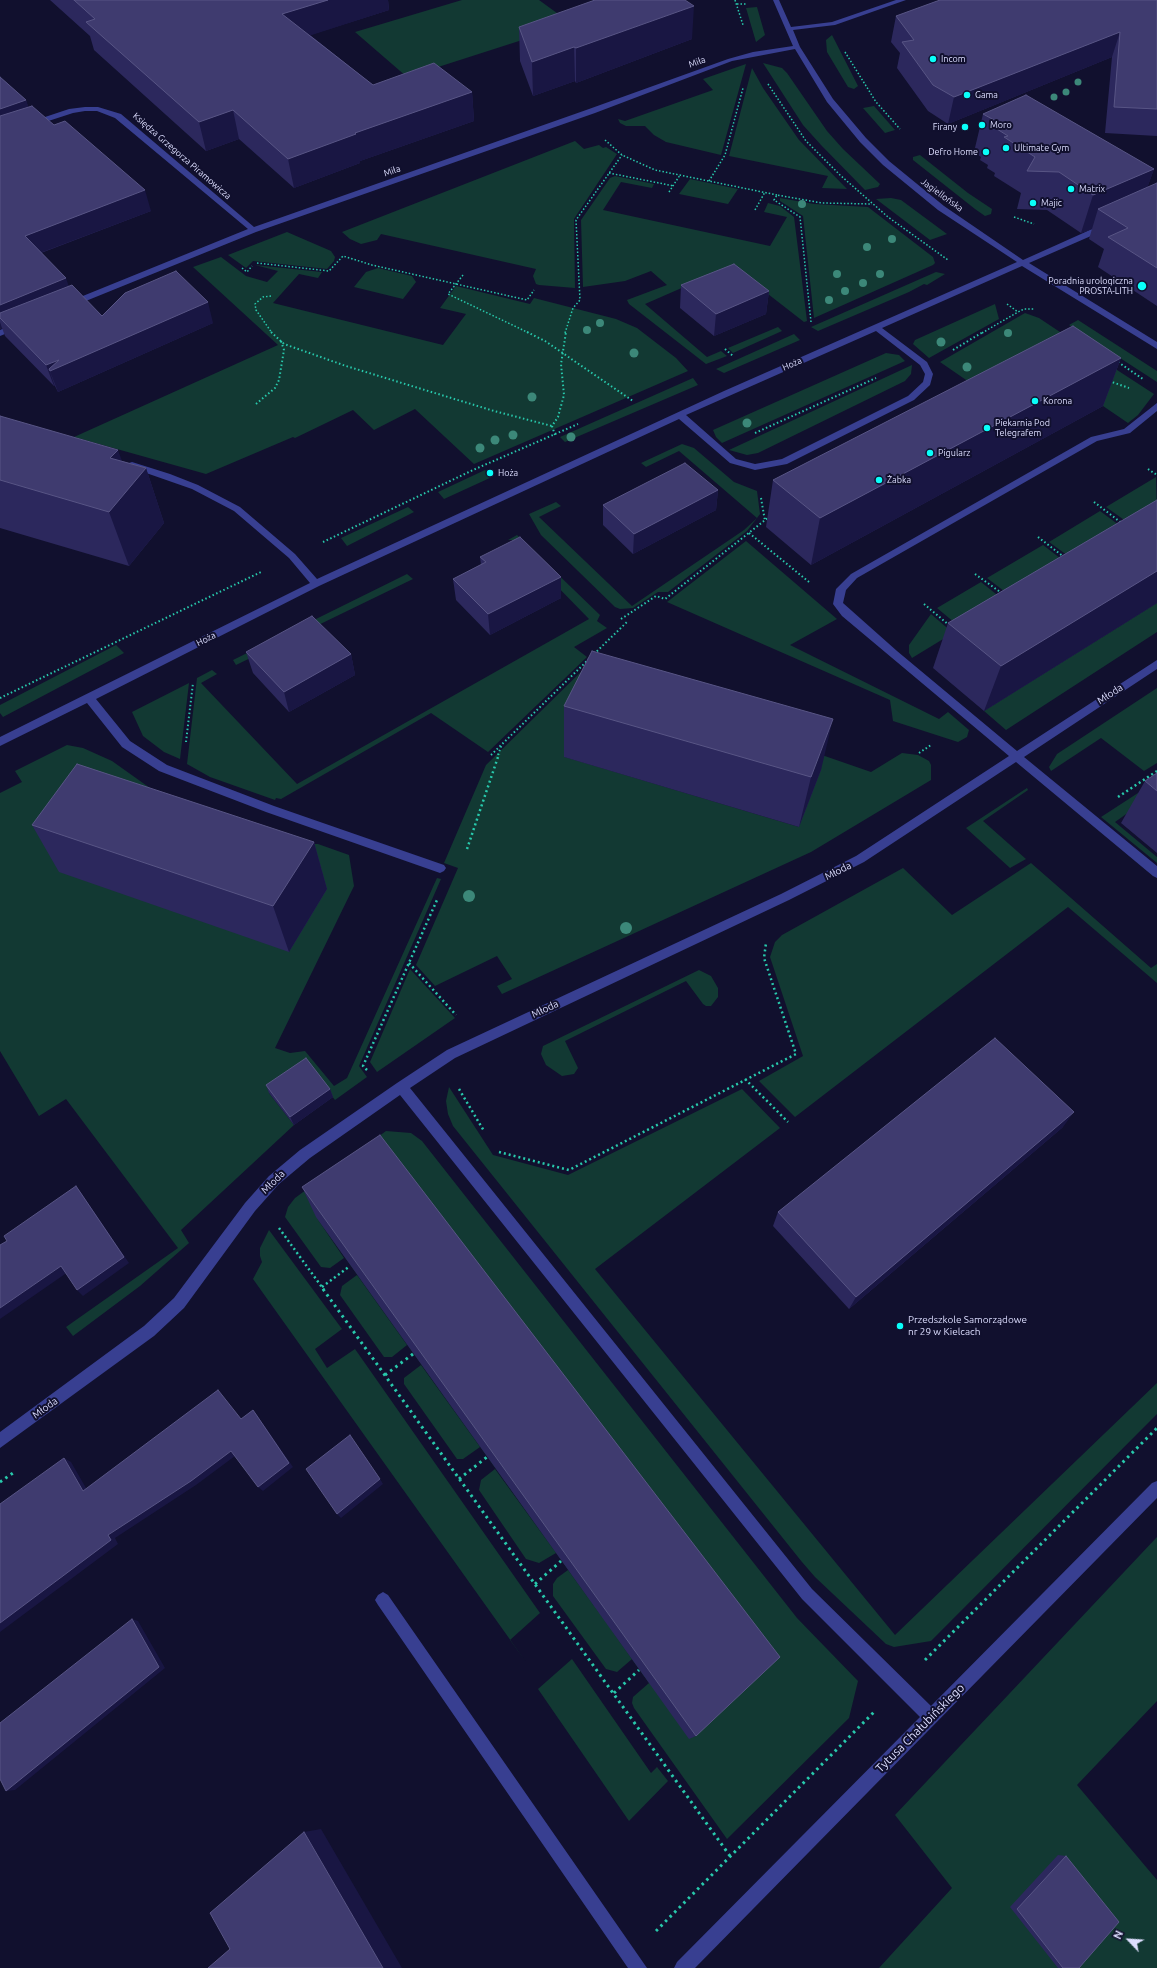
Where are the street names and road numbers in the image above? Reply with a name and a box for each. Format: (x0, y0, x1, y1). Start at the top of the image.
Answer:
street label: Miła (687, 54, 707, 70)
street label: Księdza Grzegorza Piramowicza (131, 110, 233, 202)
street label: Miła (382, 163, 402, 179)
street label: Jagiellońska (919, 176, 965, 214)
street label: Hoża (781, 355, 803, 373)
street label: Hoża (195, 630, 217, 648)
street label: Młoda (1095, 681, 1125, 707)
street label: Młoda (823, 859, 853, 883)
street label: Młoda (530, 998, 560, 1020)
street label: Młoda (259, 1168, 287, 1196)
street label: Młoda (30, 1395, 60, 1421)
street label: Tytusa Chałubińskiego (873, 1681, 967, 1775)

